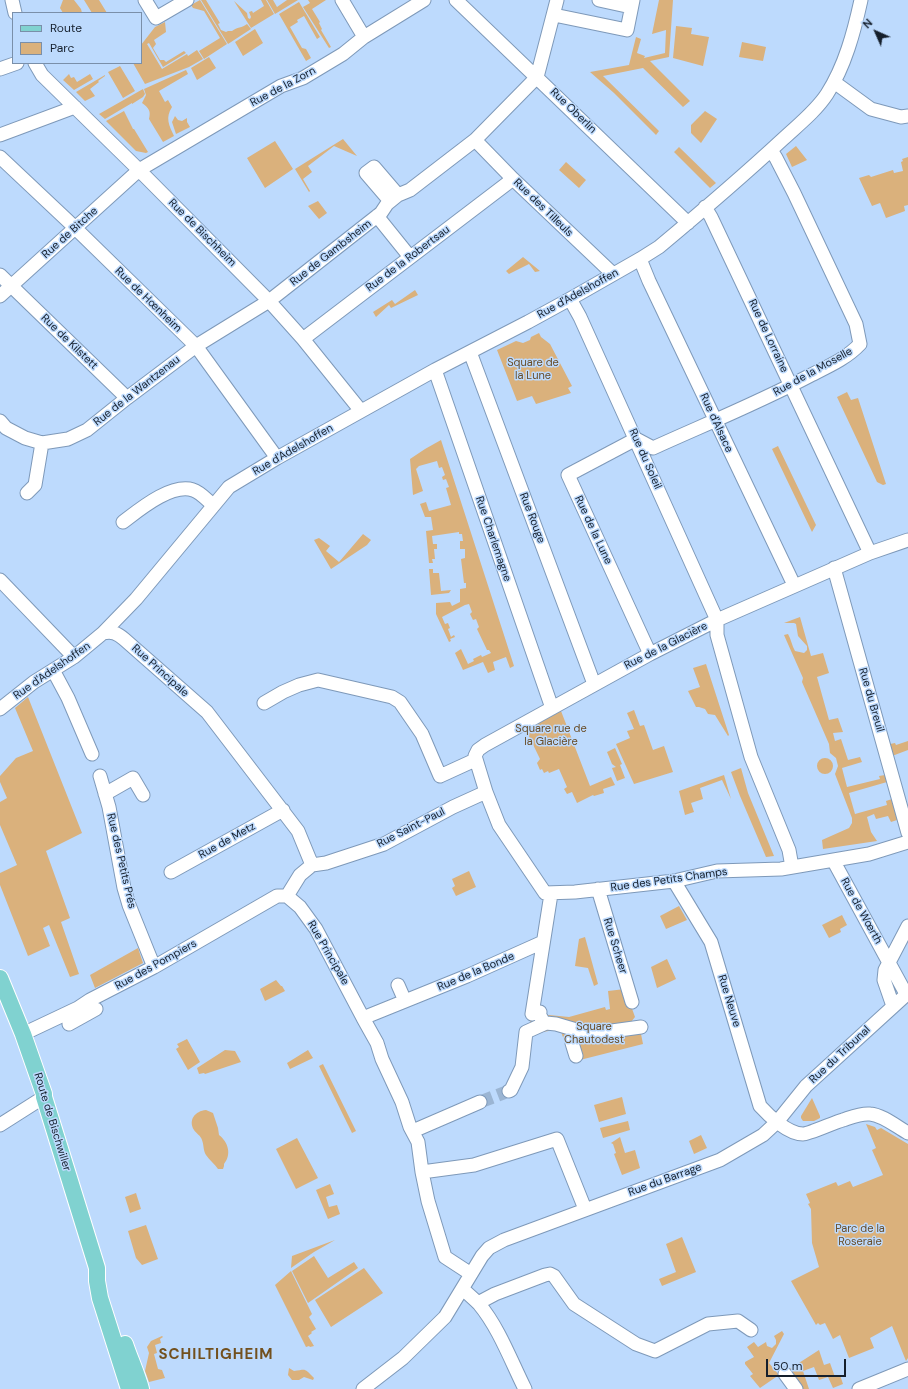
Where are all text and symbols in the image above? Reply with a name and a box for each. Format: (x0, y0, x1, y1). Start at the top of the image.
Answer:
legend (12, 12, 142, 64)
north arrow (856, 12, 896, 52)
text: N (860, 16, 875, 31)
text: Route (50, 20, 82, 36)
text: Parc (50, 40, 74, 56)
street label: Rue de la Zorn (248, 64, 318, 110)
street label: Rue Oberlin (547, 86, 599, 136)
street label: Rue des Tilleuls (510, 176, 576, 240)
street label: Rue de Bischheim (165, 196, 239, 270)
street label: Rue de Bitche (39, 205, 101, 261)
street label: Rue de Gambsheim (288, 217, 374, 289)
street label: Rue de la Robertsau (363, 223, 453, 295)
street label: Rue de Hœnheim (112, 265, 184, 335)
street label: Rue d'Adelshoffen (535, 266, 621, 322)
street label: Rue de Lorraine (745, 297, 791, 375)
street label: Rue de Kilstett (38, 312, 100, 372)
street label: Rue de la Moselle (771, 345, 855, 399)
street label: Rue de la Wantzenau (91, 353, 183, 429)
park label: Square de la Lune (507, 356, 559, 382)
street label: Rue d'Alsace (697, 391, 735, 455)
street label: Rue d'Adelshoffen (250, 422, 336, 478)
street label: Rue du Soleil (626, 427, 664, 491)
street label: Rue Rouge (516, 491, 548, 545)
street label: Rue de la Lune (571, 494, 615, 566)
street label: Rue Charlemagne (472, 495, 514, 583)
street label: Rue de la Glacière (622, 619, 710, 673)
street label: Rue d'Adelshoffen (11, 640, 93, 702)
street label: Rue Principale (129, 642, 191, 700)
street label: Rue du Breuil (856, 666, 886, 734)
park label: Square rue de la Glacière (515, 722, 587, 748)
street label: Rue Saint-Paul (375, 805, 447, 851)
street label: Rue des Petits Prés (104, 812, 138, 910)
street label: Rue de Metz (196, 820, 258, 862)
street label: Rue des Petits Champs (610, 865, 728, 895)
street label: Rue de Wœrth (837, 876, 885, 946)
street label: Rue Scheer (600, 917, 630, 975)
street label: Rue Principale (304, 919, 352, 987)
street label: Rue des Pompiers (113, 937, 199, 993)
street label: Rue de la Bonde (436, 950, 516, 994)
street label: Rue Neuve (715, 973, 743, 1029)
park label: Square Chautodest (564, 1020, 624, 1046)
street label: Rue du Tribunal (807, 1023, 873, 1087)
street label: Route de Bischwiller (31, 1071, 73, 1173)
street label: Rue du Barrage (627, 1161, 703, 1199)
park label: Parc de la Roseraie (835, 1222, 885, 1248)
district label: SCHILTIGHEIM (158, 1346, 274, 1364)
scale bar (768, 1351, 848, 1377)
text: 50 m (773, 1358, 802, 1374)

